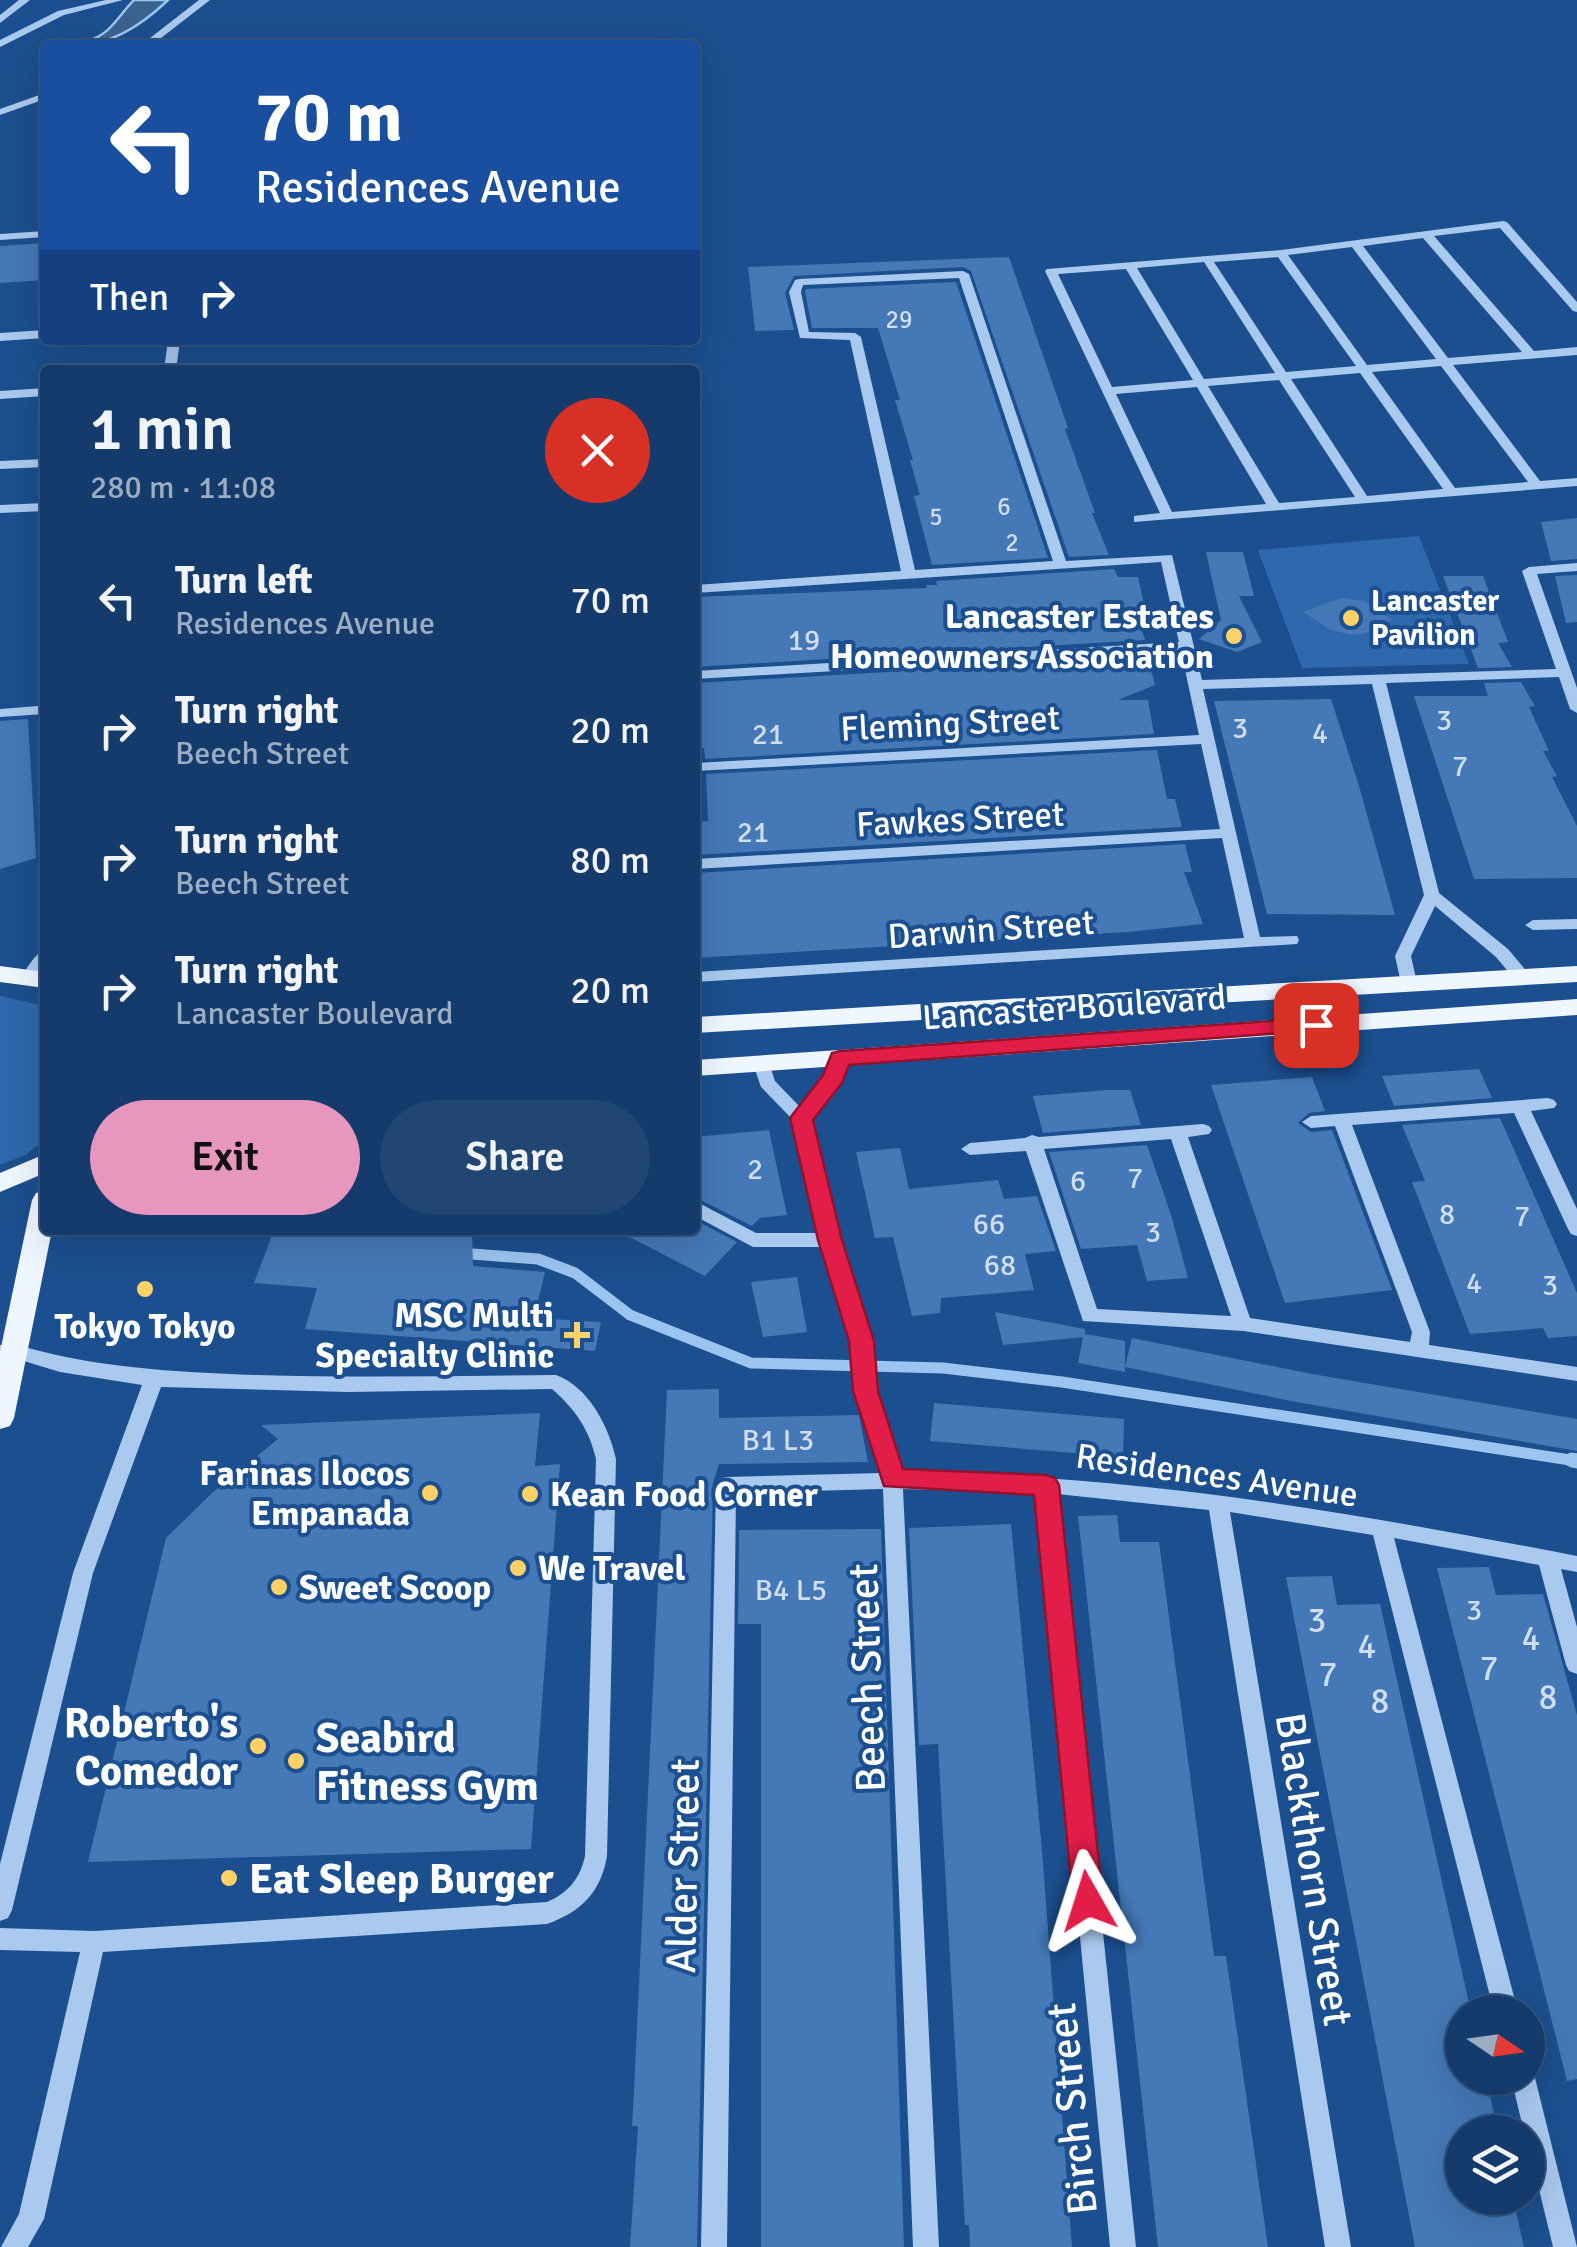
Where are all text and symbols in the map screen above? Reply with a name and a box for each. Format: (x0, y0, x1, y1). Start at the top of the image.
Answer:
text: 70 m (255, 74, 403, 160)
icon: left (90, 80, 220, 210)
text: Residences Avenue (255, 160, 621, 215)
icon: right (189, 270, 244, 325)
text: Then (90, 274, 169, 321)
house number: 29 (885, 304, 913, 335)
text: 1 min (90, 393, 234, 467)
button: close (545, 398, 650, 503)
text: 280 m · 11:08 (90, 468, 276, 507)
house number: 6 (997, 491, 1011, 522)
house number: 5 (929, 501, 943, 532)
house number: 2 (1005, 527, 1019, 558)
text: Turn left (175, 557, 313, 604)
icon: left (90, 573, 145, 628)
text: 70 m (570, 577, 650, 624)
place label: Lancaster Pavilion (1371, 583, 1499, 654)
place label: Lancaster Estates Homeowners Association (830, 595, 1214, 678)
text: Residences Avenue (175, 604, 435, 643)
marker: Lancaster Pavilion (1340, 607, 1362, 629)
house number: 19 (788, 622, 820, 659)
marker: Lancaster Estates Homeowners Association (1223, 625, 1245, 647)
text: Turn right (175, 687, 339, 734)
street label: Fleming Street (839, 696, 1061, 751)
house number: 3 (1436, 702, 1452, 739)
icon: right (90, 703, 145, 758)
text: 20 m (570, 707, 650, 754)
house number: 3 (1232, 710, 1248, 747)
house number: 4 (1312, 715, 1328, 752)
house number: 21 (752, 716, 784, 753)
text: Beech Street (175, 734, 349, 773)
house number: 7 (1452, 748, 1468, 785)
street label: Fawkes Street (855, 793, 1065, 846)
house number: 21 (737, 814, 769, 851)
text: Turn right (175, 817, 339, 864)
icon: right (90, 833, 145, 888)
text: 80 m (570, 837, 650, 884)
text: Beech Street (175, 864, 349, 903)
street label: Darwin Street (886, 901, 1096, 958)
text: Turn right (175, 947, 339, 994)
icon: right (90, 963, 145, 1018)
text: 20 m (570, 967, 650, 1014)
street label: Lancaster Boulevard (921, 975, 1227, 1040)
pin (1274, 983, 1359, 1068)
text: Lancaster Boulevard (175, 994, 454, 1033)
icon: arrive (1289, 998, 1344, 1053)
button: Exit (90, 1100, 360, 1215)
button: Share (380, 1100, 650, 1215)
house number: 2 (747, 1151, 763, 1188)
house number: 7 (1127, 1160, 1143, 1197)
house number: 6 (1070, 1163, 1086, 1200)
house number: 8 (1439, 1196, 1455, 1233)
house number: 7 (1514, 1198, 1530, 1235)
house number: 66 (973, 1206, 1005, 1243)
house number: 3 (1145, 1214, 1161, 1251)
house number: 68 (984, 1247, 1016, 1284)
house number: 4 (1466, 1265, 1482, 1302)
house number: 3 (1542, 1267, 1558, 1304)
marker: Tokyo Tokyo (134, 1278, 156, 1300)
place label: MSC Multi Specialty Clinic (315, 1294, 554, 1377)
place label: Tokyo Tokyo (55, 1305, 235, 1348)
marker: MSC Multi Specialty Clinic (564, 1322, 590, 1348)
house number: B1 L3 (742, 1422, 814, 1459)
street label: Residences Avenue (1073, 1434, 1361, 1517)
place label: Farinas Ilocos Empanada (199, 1452, 410, 1535)
place label: Kean Food Corner (550, 1473, 818, 1516)
marker: Farinas Ilocos Empanada (419, 1482, 441, 1504)
marker: Kean Food Corner (519, 1483, 541, 1505)
place label: We Travel (538, 1547, 685, 1590)
marker: We Travel (507, 1557, 529, 1579)
street label: Beech Street (838, 1563, 897, 1793)
place label: Sweet Scoop (299, 1566, 491, 1609)
house number: B4 L5 (755, 1572, 827, 1609)
marker: Sweet Scoop (268, 1576, 290, 1598)
house number: 3 (1466, 1592, 1482, 1629)
house number: 3 (1308, 1599, 1326, 1642)
house number: 4 (1522, 1617, 1540, 1660)
house number: 4 (1358, 1625, 1376, 1668)
house number: 7 (1480, 1647, 1498, 1690)
house number: 7 (1319, 1653, 1337, 1696)
house number: 8 (1539, 1676, 1557, 1719)
house number: 8 (1371, 1680, 1389, 1723)
place label: Roberto's Comedor (64, 1698, 238, 1797)
street label: Blackthorn Street (1264, 1709, 1363, 2029)
place label: Seabird Fitness Gym (316, 1713, 539, 1812)
marker: Roberto's Comedor (247, 1735, 269, 1757)
marker: Seabird Fitness Gym (285, 1750, 307, 1772)
street label: Alder Street (656, 1758, 711, 1974)
position arrow (1036, 1849, 1140, 1953)
place label: Eat Sleep Burger (249, 1854, 554, 1905)
marker: Eat Sleep Burger (218, 1867, 240, 1889)
north arrow (1445, 1995, 1545, 2095)
map controls (1445, 1995, 1545, 2215)
street label: Birch Street (1036, 2000, 1109, 2217)
button: layers (1445, 2115, 1545, 2215)

